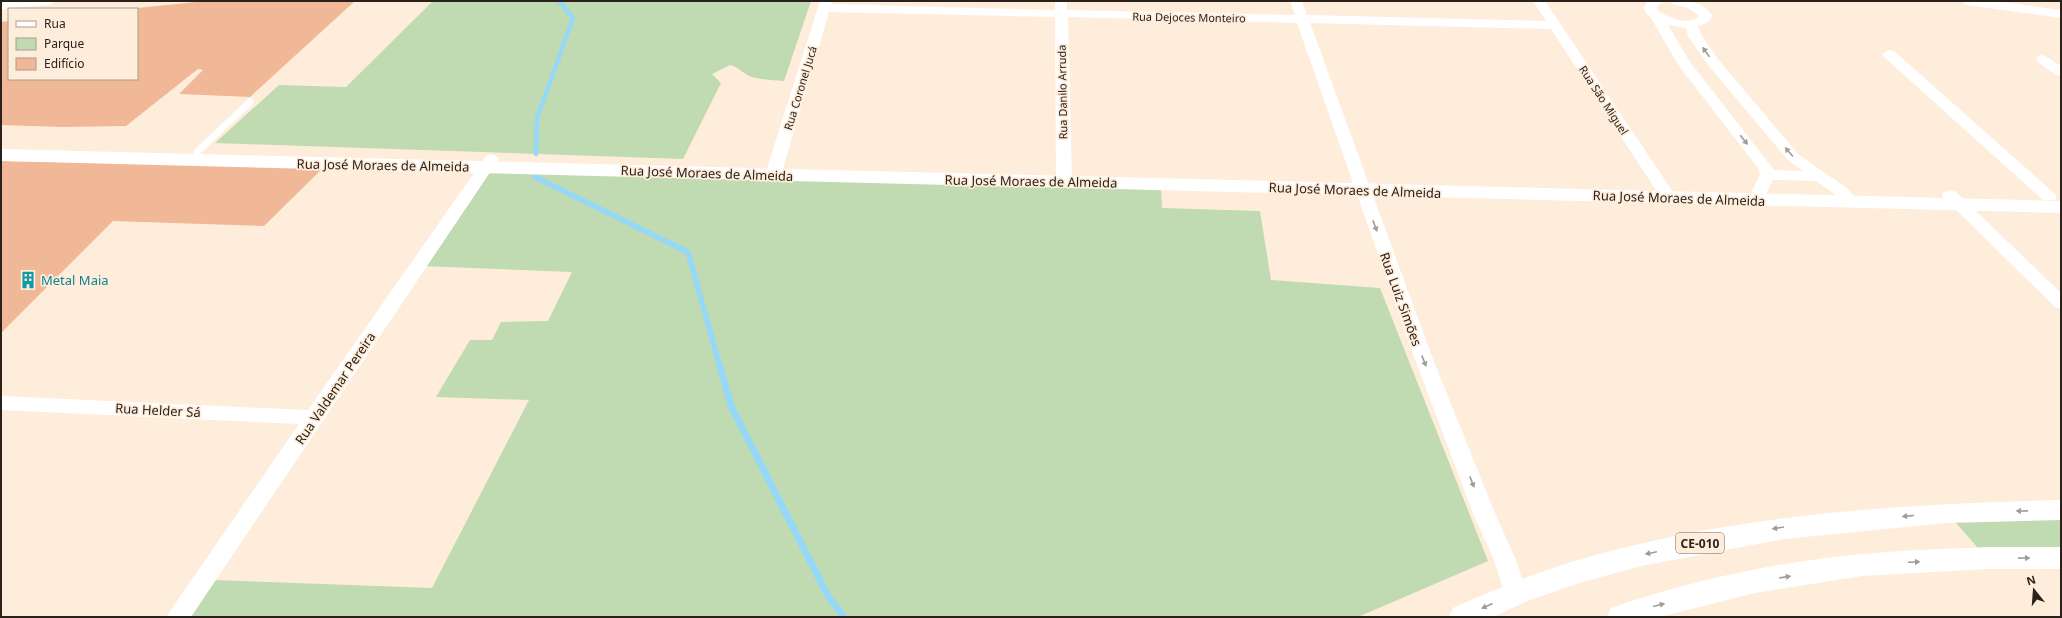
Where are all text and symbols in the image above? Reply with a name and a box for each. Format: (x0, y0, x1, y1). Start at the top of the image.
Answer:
legend (8, 8, 138, 80)
street label: Rua Dejoces Monteiro (1132, 9, 1246, 25)
text: Rua (44, 15, 66, 32)
text: Parque (44, 35, 85, 52)
street label: Rua Coronel Jucá (780, 44, 820, 132)
street label: Rua Danilo Arruda (1054, 45, 1070, 139)
one-way arrow (1702, 47, 1710, 57)
text: Edifício (44, 55, 85, 72)
street label: Rua São Miguel (1576, 62, 1632, 138)
one-way arrow (1740, 134, 1748, 145)
one-way arrow (1784, 147, 1793, 157)
street label: Rua José Moraes de Almeida (297, 154, 469, 176)
street label: Rua José Moraes de Almeida (620, 161, 794, 185)
street label: Rua José Moraes de Almeida (945, 170, 1117, 192)
street label: Rua José Moraes de Almeida (1268, 178, 1442, 202)
street label: Rua José Moraes de Almeida (1592, 186, 1766, 210)
one-way arrow (1372, 221, 1378, 233)
street label: Rua Luiz Simões (1376, 250, 1426, 348)
building icon: Metal Maia (18, 270, 38, 290)
place label: Metal Maia (41, 271, 109, 289)
street label: Rua Valdemar Pereira (291, 328, 379, 448)
one-way arrow (1422, 356, 1428, 368)
street label: Rua Helder Sá (115, 399, 201, 421)
one-way arrow (1469, 477, 1475, 489)
one-way arrow (2015, 508, 2028, 514)
one-way arrow (1902, 513, 1914, 519)
one-way arrow (1772, 526, 1784, 532)
road number: CE-010 (1676, 533, 1724, 553)
one-way arrow (1645, 550, 1657, 556)
one-way arrow (2018, 555, 2031, 561)
one-way arrow (1908, 559, 1921, 565)
north arrow (2014, 570, 2054, 610)
text: N (2024, 571, 2037, 588)
one-way arrow (1779, 574, 1791, 580)
one-way arrow (1653, 602, 1665, 608)
one-way arrow (1482, 603, 1493, 609)

